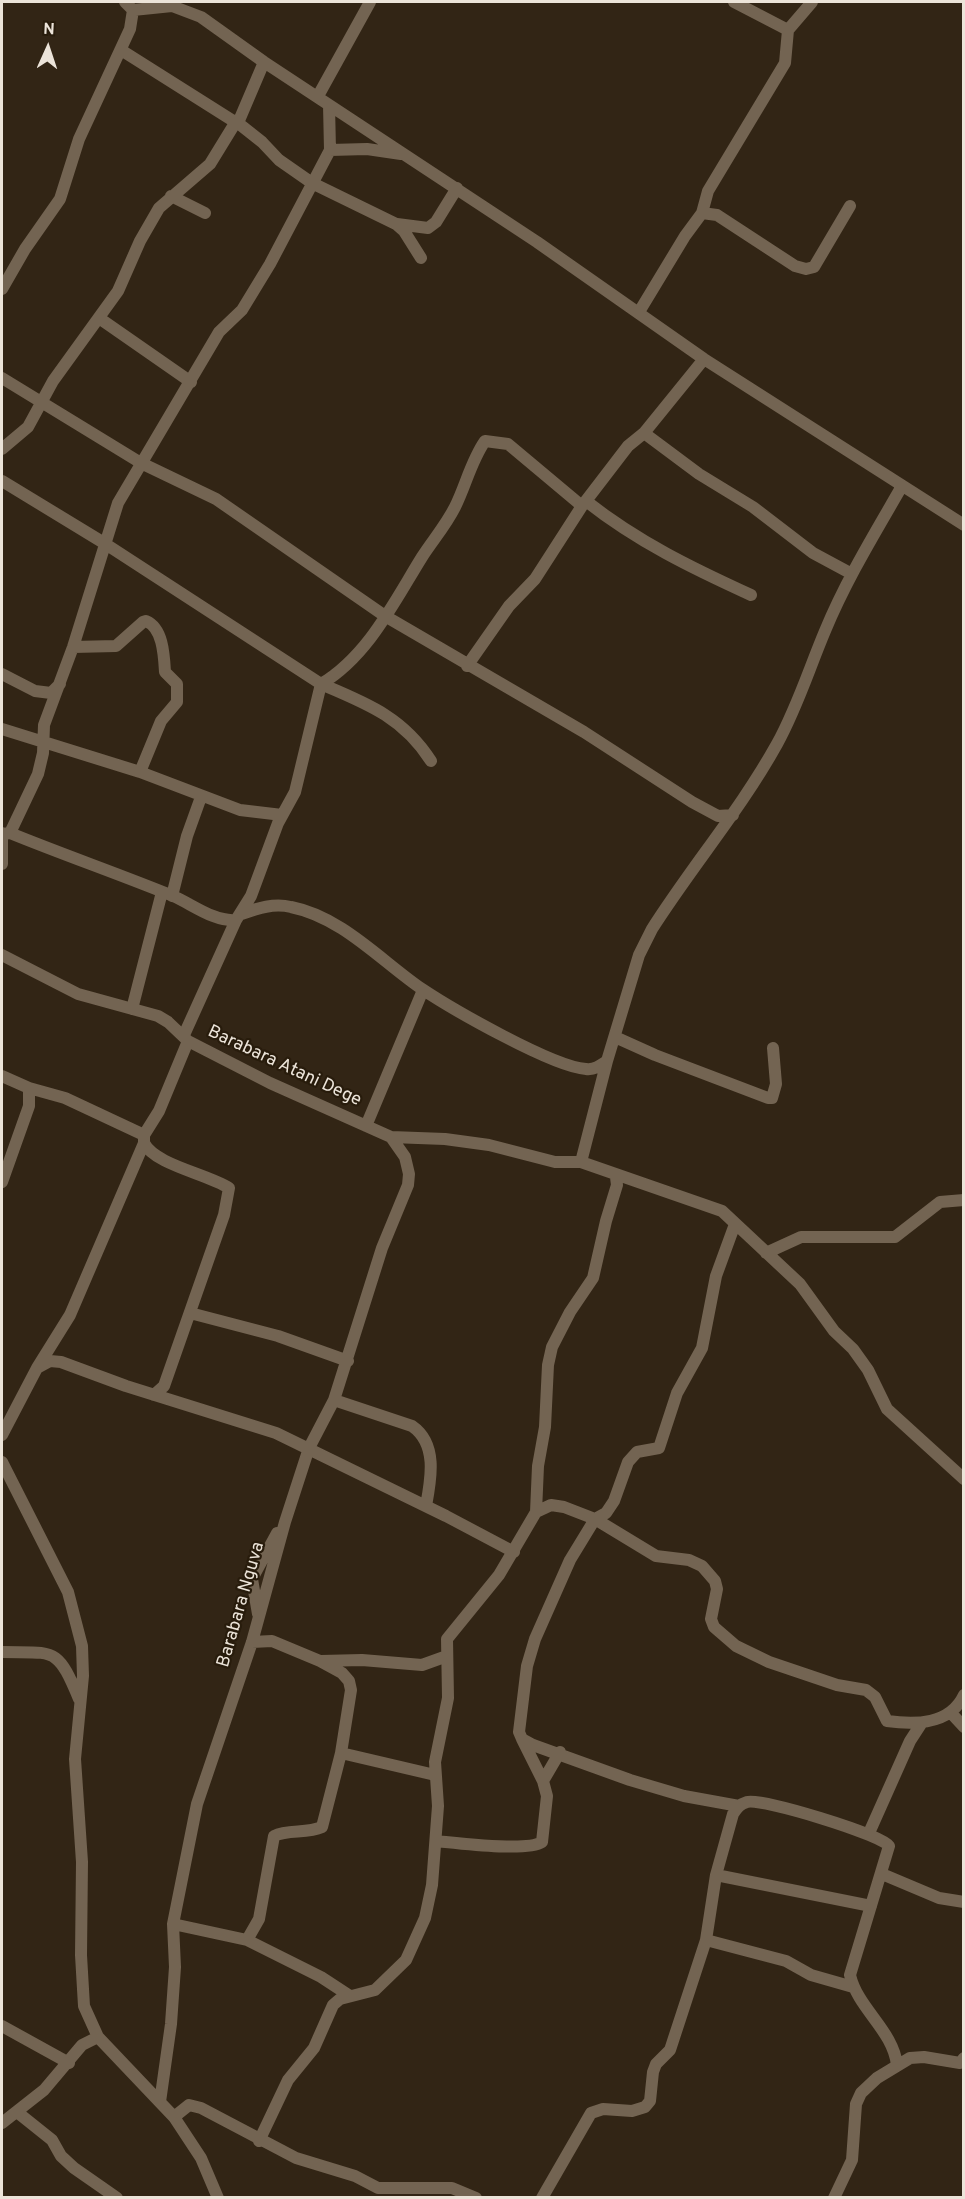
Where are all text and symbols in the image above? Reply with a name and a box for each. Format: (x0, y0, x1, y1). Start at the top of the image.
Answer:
north arrow (18, 18, 78, 78)
text: N (43, 20, 55, 40)
street label: Barabara Atani Dege (204, 1022, 364, 1112)
street label: Barabara Nguva (214, 1540, 270, 1670)

